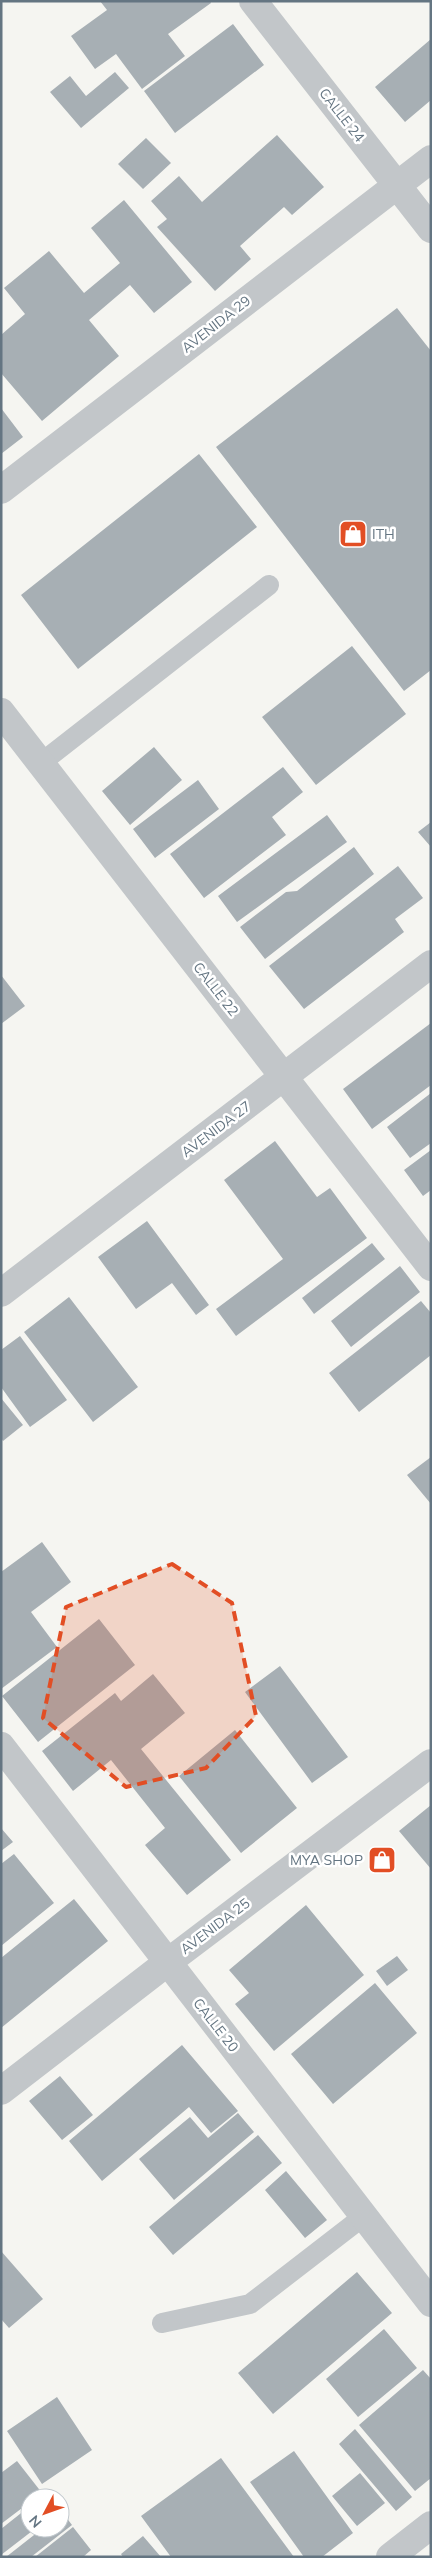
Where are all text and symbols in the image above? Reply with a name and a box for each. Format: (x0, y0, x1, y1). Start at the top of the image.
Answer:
street label: CALLE 24 (315, 84, 369, 146)
street label: AVENIDA 29 (178, 291, 254, 357)
shop icon: ITH (338, 519, 368, 549)
place label: ITH (372, 525, 395, 543)
street label: CALLE 22 (189, 958, 243, 1020)
street label: AVENIDA 27 (178, 1097, 254, 1161)
shop icon: MYA SHOP (367, 1845, 397, 1875)
place label: MYA SHOP (290, 1851, 363, 1869)
street label: AVENIDA 25 (177, 1894, 253, 1958)
street label: CALLE 20 (189, 1994, 243, 2056)
north arrow (20, 2488, 70, 2538)
text: N (25, 2512, 45, 2531)

